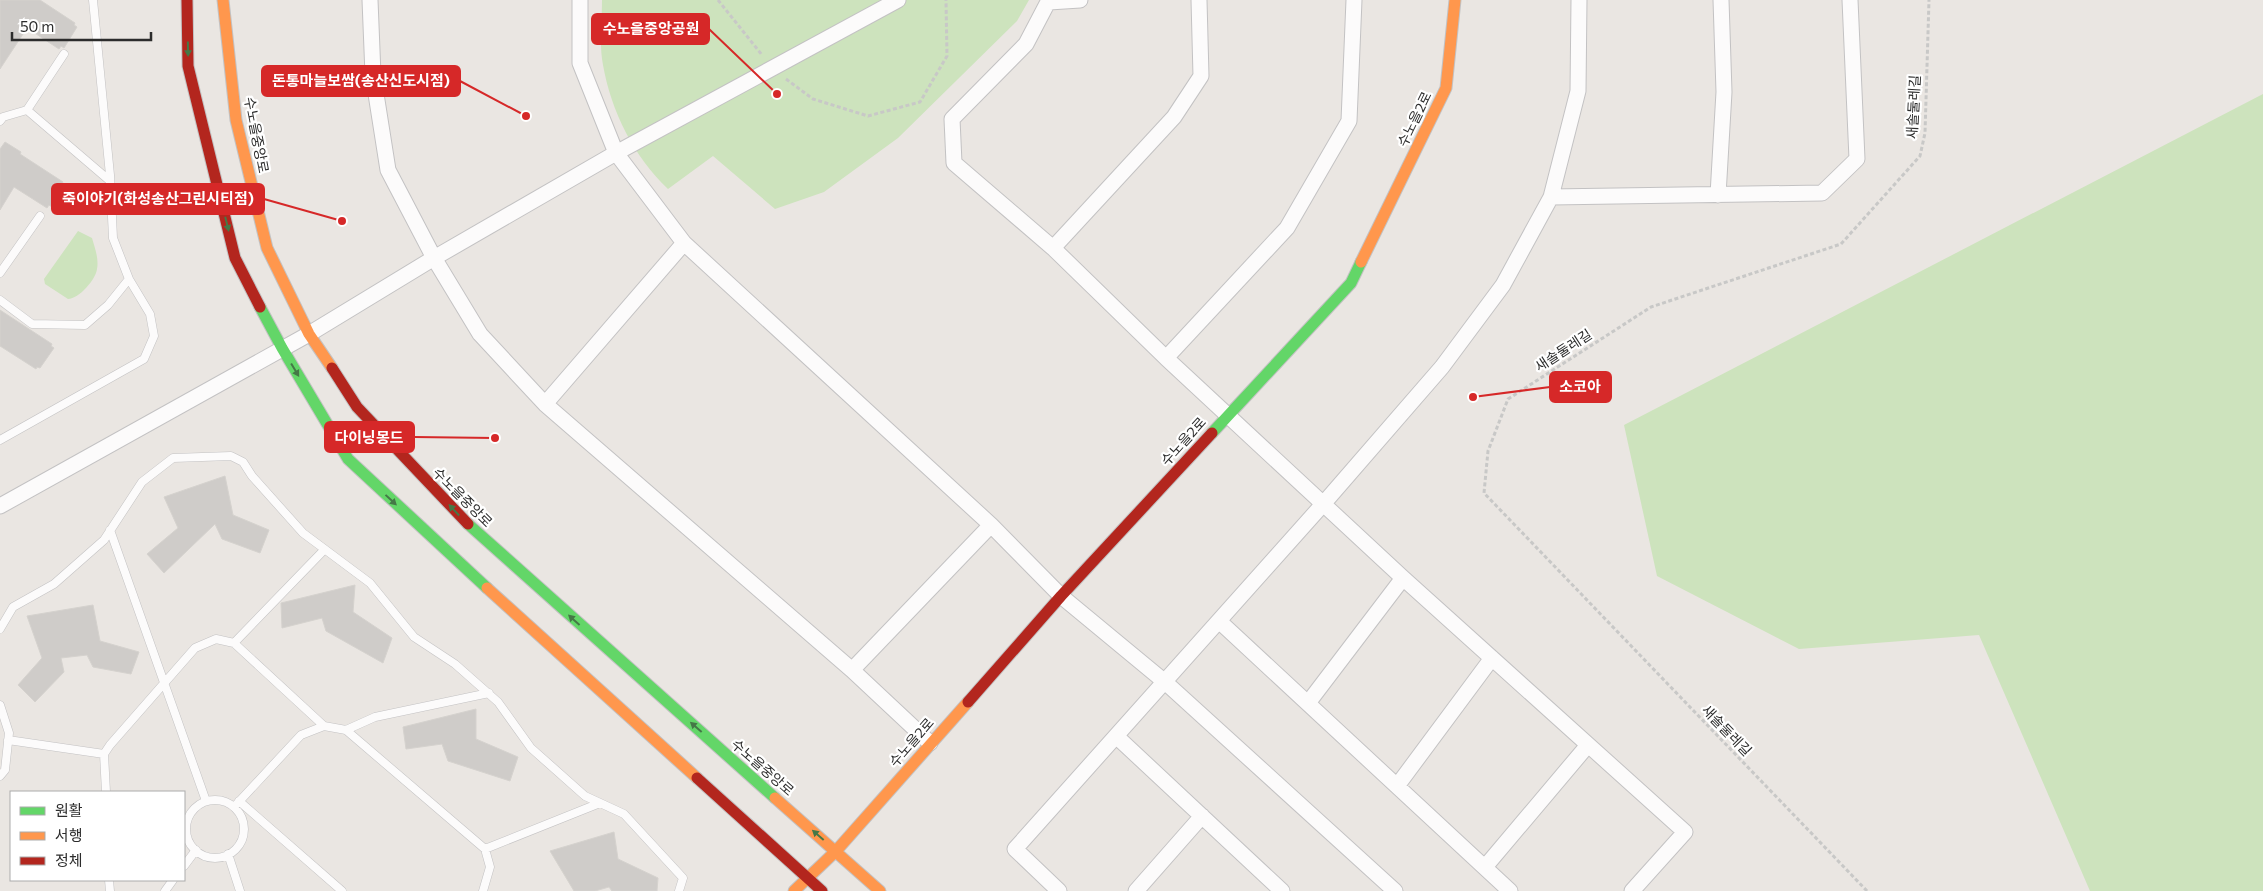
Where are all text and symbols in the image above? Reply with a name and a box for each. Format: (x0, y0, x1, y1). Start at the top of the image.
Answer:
scale bar (12, 10, 151, 42)
callout: 수노을중앙공원 (592, 14, 709, 44)
text: 50 m (20, 17, 54, 35)
text: 수노을중앙공원 (603, 19, 699, 37)
one-way arrow (184, 41, 192, 57)
callout: 돈통마늘보쌈(송산신도시점) (262, 66, 460, 96)
text: 돈통마늘보쌈(송산신도시점) (272, 71, 450, 89)
street label: 새솔둘레길 (1903, 74, 1923, 140)
street label: 수노을2로 (1393, 89, 1435, 149)
street label: 수노을중앙로 (241, 95, 273, 175)
callout: 죽이야기(화성송산그린시티점) (52, 184, 264, 214)
text: 죽이야기(화성송산그린시티점) (62, 189, 254, 207)
one-way arrow (223, 217, 231, 232)
street label: 새솔둘레길 (1531, 325, 1595, 375)
one-way arrow (291, 364, 300, 377)
callout: 소코아 (1550, 372, 1611, 402)
text: 소코아 (1559, 377, 1601, 395)
street label: 수노을2로 (1157, 413, 1209, 469)
callout: 다이닝몽드 (325, 422, 414, 452)
text: 다이닝몽드 (334, 428, 404, 446)
street label: 수노을중앙로 (430, 464, 496, 530)
one-way arrow (385, 494, 397, 506)
one-way arrow (448, 505, 460, 517)
one-way arrow (568, 614, 580, 626)
street label: 새솔둘레길 (1699, 701, 1755, 759)
street label: 수노을2로 (885, 714, 937, 770)
one-way arrow (689, 722, 702, 733)
street label: 수노을중앙로 (728, 735, 798, 799)
legend (10, 791, 185, 881)
text: 원활 (55, 801, 83, 819)
text: 서행 (55, 826, 83, 844)
one-way arrow (811, 829, 824, 840)
text: 정체 (55, 851, 83, 869)

